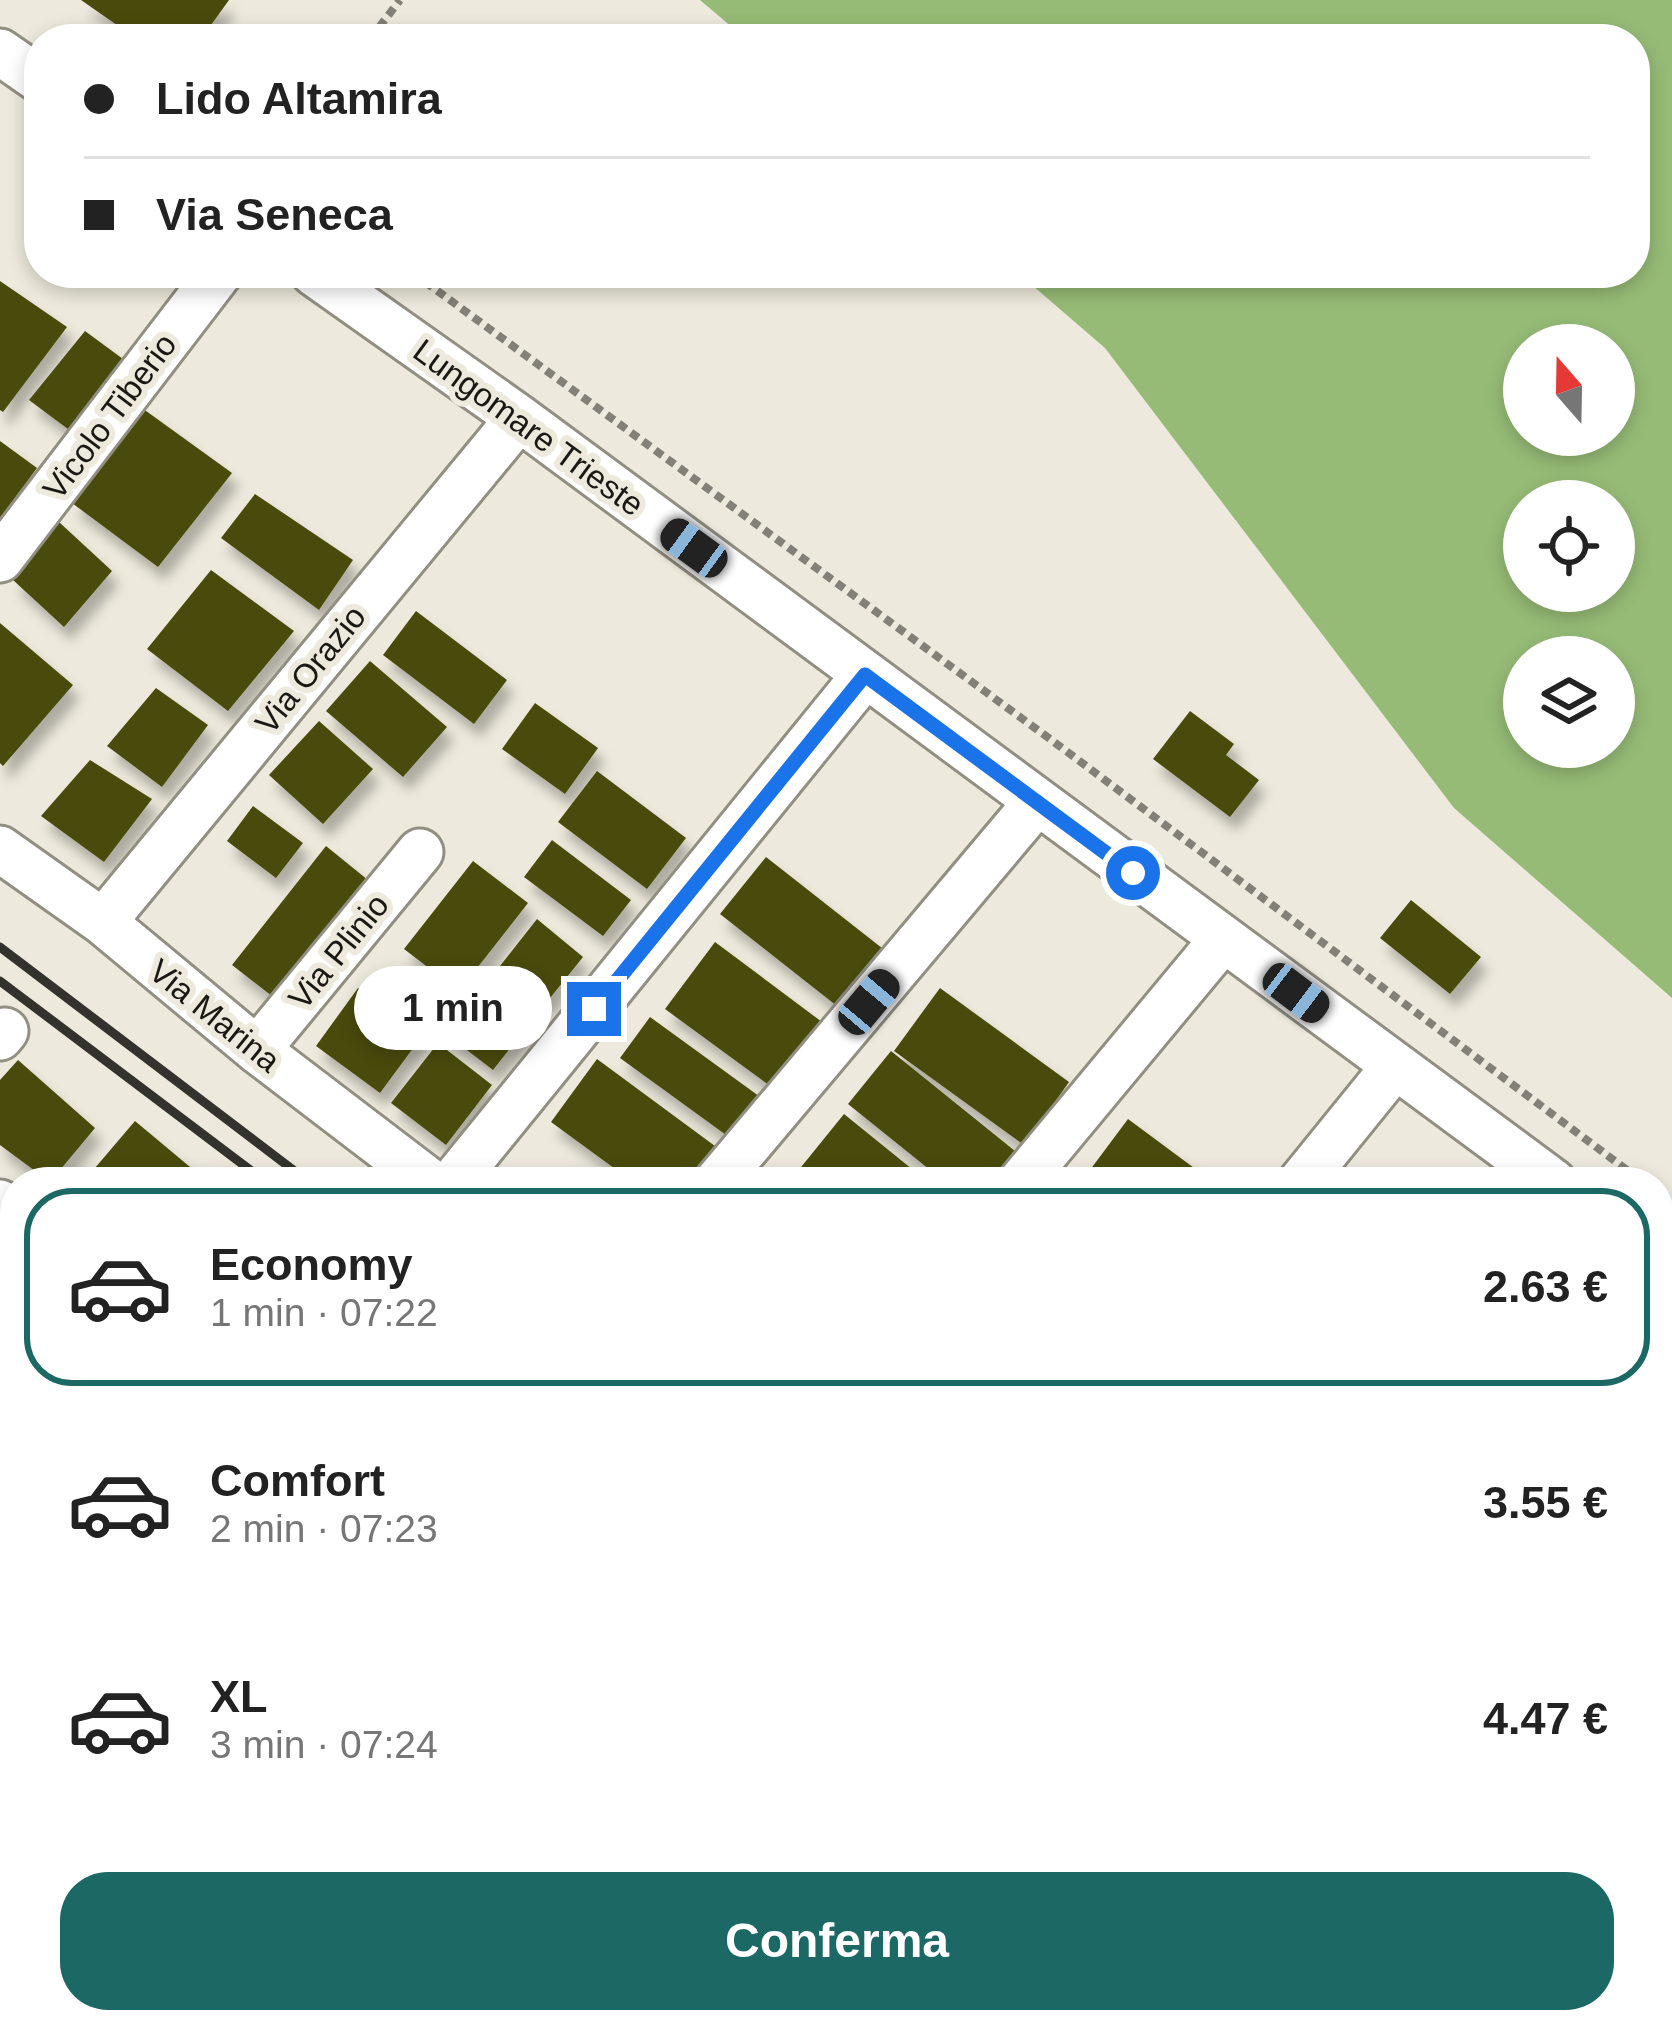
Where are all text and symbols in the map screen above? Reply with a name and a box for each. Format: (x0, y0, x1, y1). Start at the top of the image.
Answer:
text: Lido Altamira (156, 73, 442, 124)
text: Via Seneca (156, 189, 393, 240)
north arrow (1503, 324, 1635, 456)
map controls (1503, 324, 1635, 768)
street label: Vicolo Tiberio (35, 326, 184, 506)
street label: Lungomare Trieste (407, 332, 651, 523)
button: locate (1503, 480, 1635, 612)
car (654, 512, 734, 584)
street label: Via Orazio (248, 598, 373, 741)
button: layers (1503, 636, 1635, 768)
route start (1106, 846, 1160, 900)
street label: Via Plinio (281, 886, 396, 1016)
street label: Via Marina (142, 952, 288, 1080)
car (1256, 957, 1336, 1029)
car (832, 963, 906, 1041)
callout: 1 min (354, 967, 552, 1051)
route end (567, 982, 621, 1036)
text: 1 min (402, 986, 504, 1029)
icon: car (66, 1233, 174, 1341)
text: Economy (210, 1239, 413, 1290)
text: 2.63 € (1483, 1261, 1608, 1312)
text: 1 min · 07:22 (210, 1291, 438, 1334)
icon: car (66, 1449, 174, 1557)
text: Comfort (210, 1455, 385, 1506)
text: 3.55 € (1483, 1477, 1608, 1528)
text: 2 min · 07:23 (210, 1507, 438, 1550)
icon: car (66, 1665, 174, 1773)
text: XL (210, 1671, 268, 1722)
text: 4.47 € (1483, 1693, 1608, 1744)
text: 3 min · 07:24 (210, 1723, 438, 1766)
button: Conferma (60, 1872, 1614, 2010)

